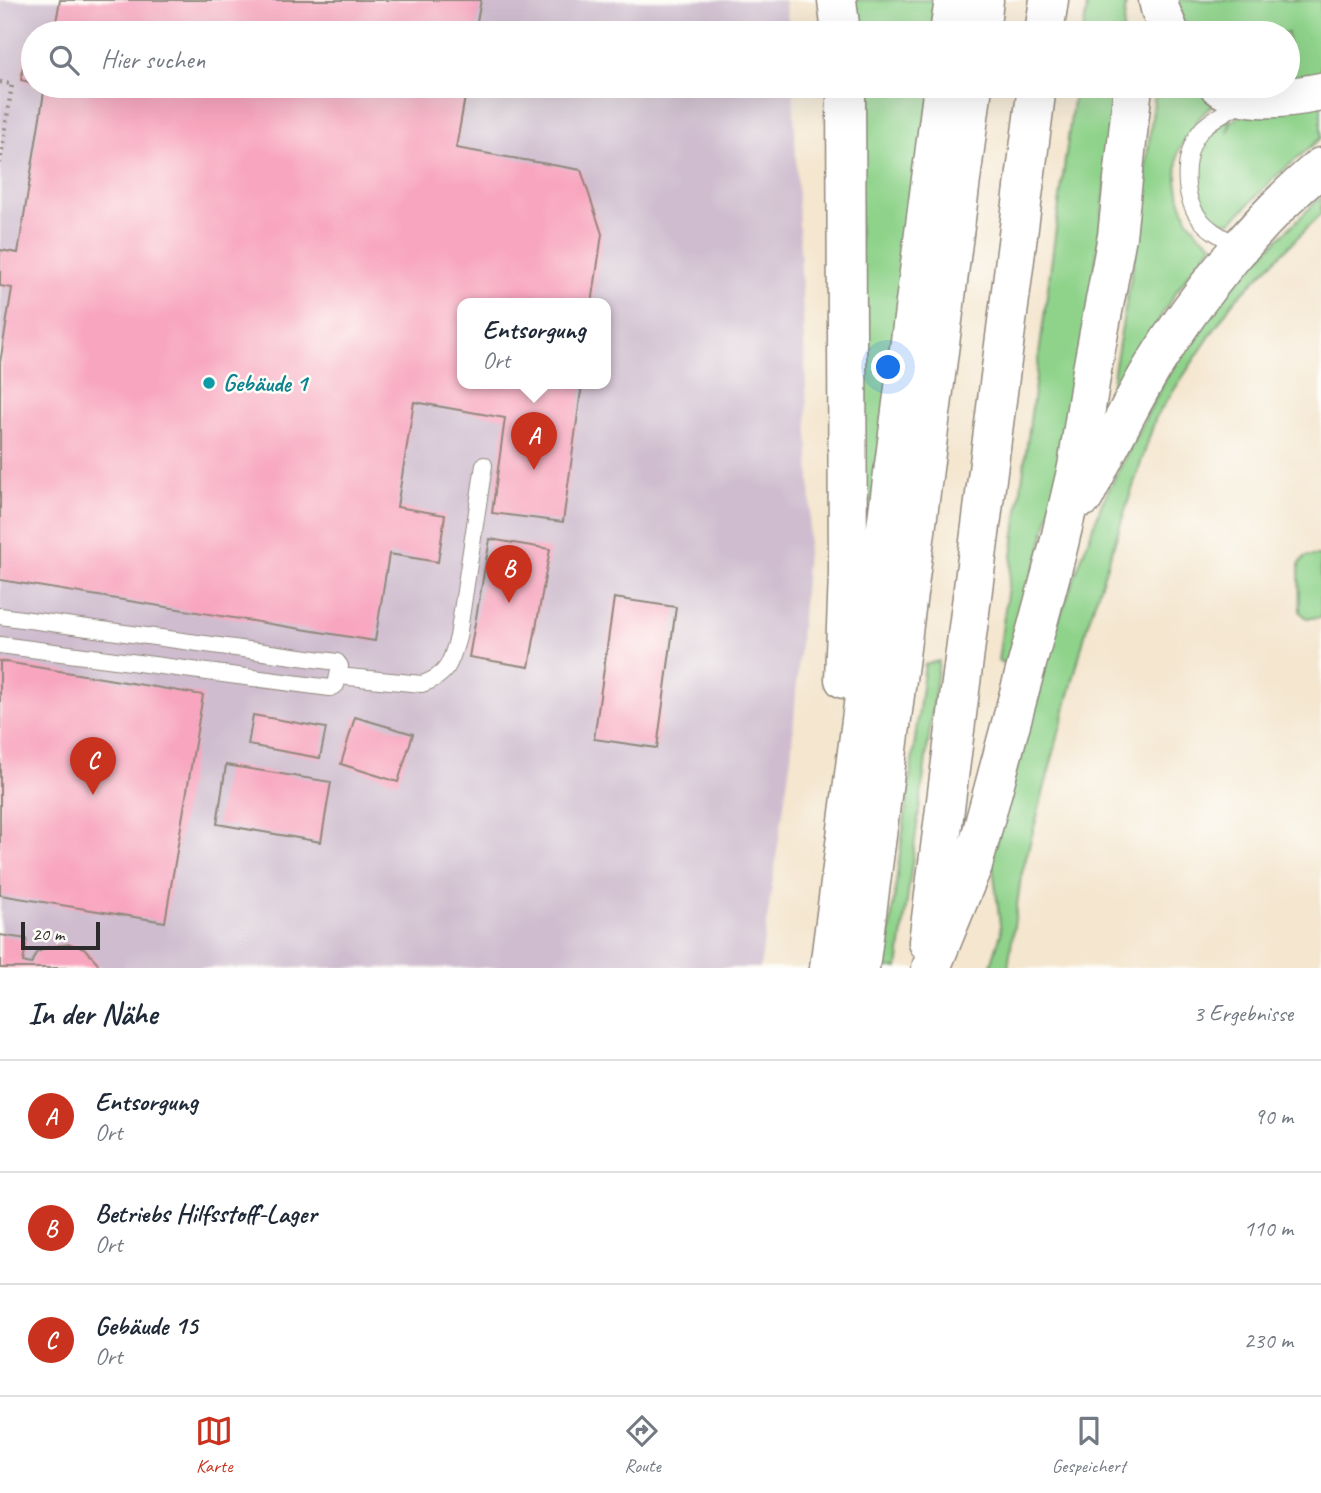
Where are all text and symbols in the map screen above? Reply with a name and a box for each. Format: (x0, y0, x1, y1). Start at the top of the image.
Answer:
search box (21, 21, 1300, 98)
icon: search (45, 41, 83, 79)
text: Hier suchen (101, 43, 205, 76)
popup (457, 298, 611, 389)
text: Entsorgung (483, 313, 585, 346)
text: Ort (483, 346, 510, 375)
your location (871, 350, 905, 384)
place label: Gebäude 1 (223, 368, 310, 398)
marker: Gebäude 1 (201, 375, 217, 391)
pin: A (511, 412, 557, 470)
pin: B (486, 545, 532, 603)
pin: C (70, 737, 116, 795)
scale bar (21, 919, 100, 951)
text: 20 m (32, 922, 64, 946)
text: In der Nähe (28, 995, 157, 1033)
text: 3 Ergebnisse (1193, 999, 1293, 1028)
text: Entsorgung (95, 1085, 198, 1118)
text: A (45, 1102, 57, 1131)
text: 90 m (1254, 1102, 1293, 1131)
text: Ort (95, 1118, 122, 1147)
text: Betriebs Hilfsstoff-Lager (95, 1197, 317, 1230)
text: B (45, 1214, 57, 1243)
text: 110 m (1244, 1214, 1293, 1243)
text: Ort (95, 1230, 122, 1259)
text: Gebäude 15 (95, 1309, 197, 1342)
text: C (46, 1326, 56, 1355)
text: 230 m (1244, 1326, 1293, 1355)
text: Ort (95, 1342, 122, 1371)
tab: Karte (195, 1412, 233, 1478)
tab: Route (623, 1412, 661, 1478)
tab: Gespeichert (1052, 1412, 1126, 1478)

